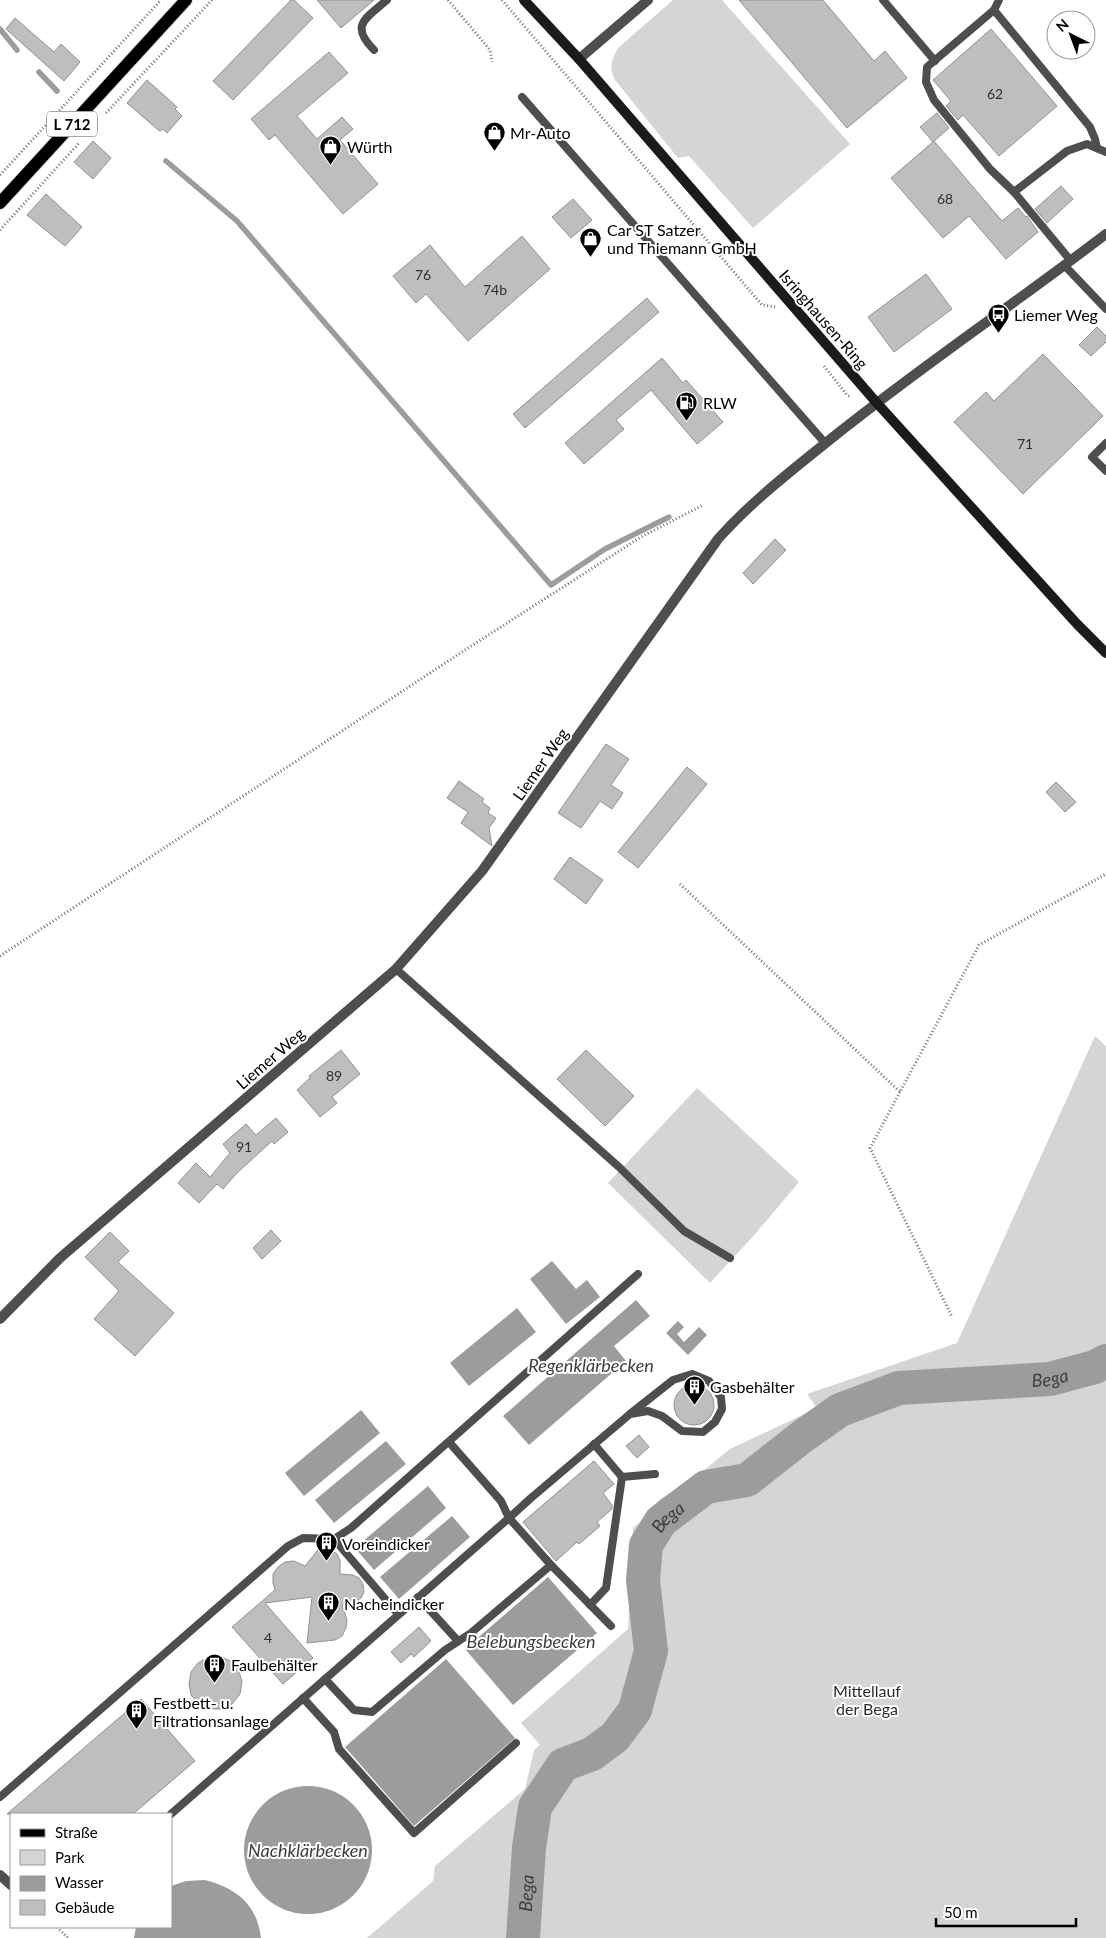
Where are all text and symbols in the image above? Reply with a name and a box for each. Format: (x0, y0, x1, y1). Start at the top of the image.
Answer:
north arrow (1046, 10, 1096, 60)
text: N (1052, 15, 1072, 35)
house number: 62 (987, 85, 1003, 102)
road number: L 712 (47, 112, 97, 136)
shop icon: Mr-Auto (482, 120, 506, 151)
place label: Mr-Auto (510, 123, 571, 142)
shop icon: Würth (319, 134, 343, 165)
place label: Würth (347, 137, 392, 156)
house number: 68 (937, 190, 953, 207)
place label: Car ST Satzer und Thiemann GmbH (607, 220, 757, 257)
shop icon: Car ST Satzer und Thiemann GmbH (579, 226, 603, 257)
house number: 76 (415, 266, 431, 283)
street label: Isringhausen-Ring (776, 266, 872, 372)
house number: 74b (483, 281, 507, 298)
bus stop icon: Liemer Weg (986, 302, 1010, 333)
place label: Liemer Weg (1014, 305, 1098, 324)
fuel station icon: RLW (675, 390, 699, 421)
place label: RLW (703, 393, 737, 412)
house number: 71 (1017, 435, 1033, 452)
street label: Liemer Weg (508, 724, 572, 804)
street label: Liemer Weg (232, 1023, 308, 1093)
house number: 89 (326, 1067, 342, 1084)
house number: 91 (236, 1138, 252, 1155)
water label: Regenklärbecken (528, 1354, 654, 1376)
water label: Bega (1031, 1364, 1071, 1391)
building icon: Gasbehälter (682, 1374, 706, 1405)
place label: Gasbehälter (710, 1377, 795, 1396)
water label: Bega (646, 1496, 688, 1536)
building icon: Voreindicker (314, 1531, 338, 1562)
place label: Voreindicker (342, 1534, 430, 1553)
building icon: Nacheindicker (316, 1591, 340, 1622)
place label: Nacheindicker (344, 1594, 444, 1613)
house number: 4 (264, 1629, 272, 1646)
water label: Belebungsbecken (467, 1630, 595, 1652)
building icon: Faulbehälter (203, 1652, 227, 1683)
place label: Faulbehälter (231, 1655, 318, 1674)
park label: Mittellauf der Bega (833, 1681, 901, 1718)
place label: Festbett- u. Filtrationsanlage (153, 1693, 269, 1730)
building icon: Festbett- u. Filtrationsanlage (125, 1699, 149, 1730)
legend (10, 1813, 172, 1928)
text: Straße (55, 1823, 98, 1841)
water label: Nachklärbecken (248, 1839, 368, 1861)
text: Park (55, 1848, 85, 1866)
text: Wasser (55, 1873, 104, 1891)
water label: Bega (514, 1874, 538, 1912)
scale bar (936, 1896, 1076, 1928)
text: Gebäude (55, 1898, 114, 1916)
text: 50 m (944, 1903, 978, 1921)

